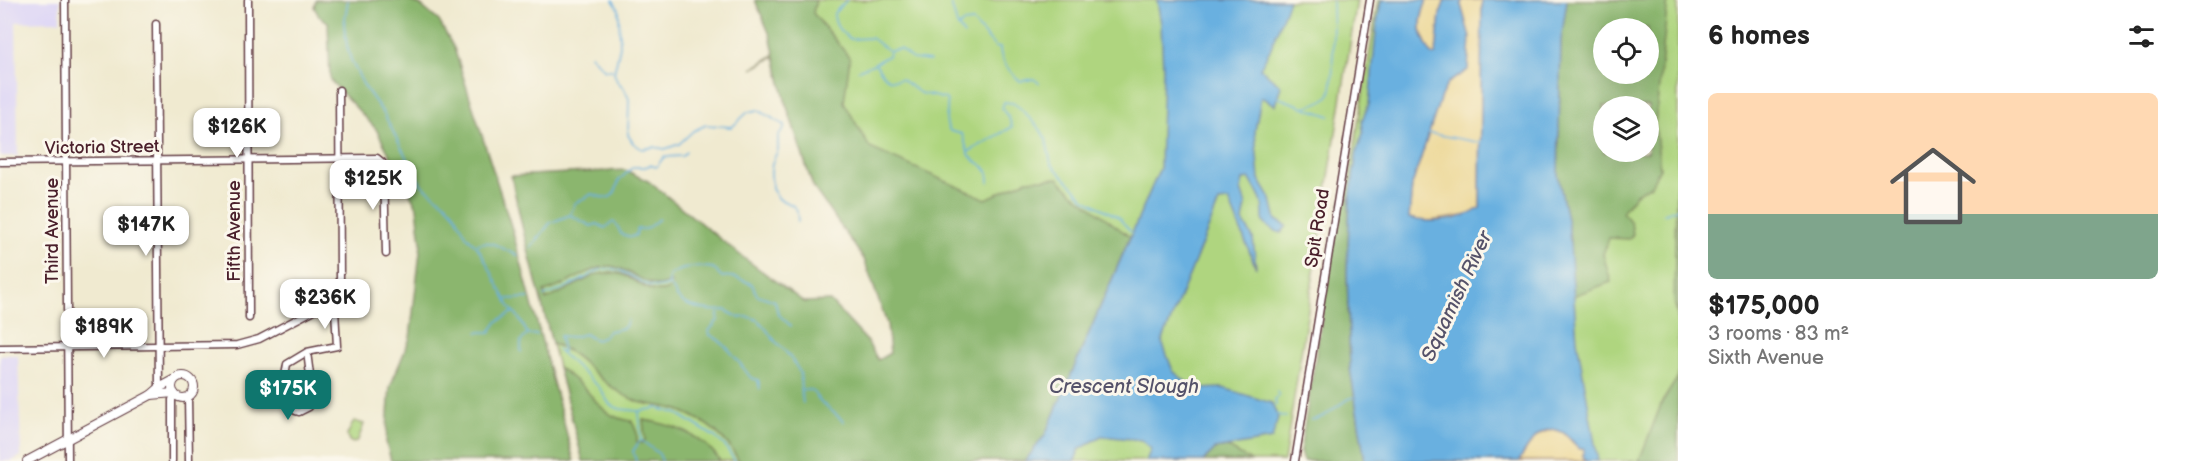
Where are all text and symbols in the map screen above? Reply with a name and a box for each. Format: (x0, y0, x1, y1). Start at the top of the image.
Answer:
map controls (1593, 18, 1659, 162)
button: locate (1593, 18, 1659, 84)
icon: filters (2125, 20, 2158, 53)
text: 6 homes (1708, 21, 1810, 52)
button: layers (1593, 96, 1659, 162)
pin: $126K (195, 108, 279, 159)
text: $126K (207, 115, 267, 139)
icon: home (1879, 132, 1987, 240)
street label: Victoria Street (44, 136, 160, 159)
pin: $125K (331, 160, 415, 211)
text: $125K (344, 167, 402, 191)
street label: Third Avenue (42, 178, 63, 284)
street label: Fifth Avenue (224, 180, 245, 282)
street label: Spit Road (1301, 187, 1334, 269)
pin: $147K (104, 206, 188, 257)
text: $147K (117, 213, 175, 237)
water label: Squamish River (1416, 226, 1498, 365)
pin: $236K (283, 279, 367, 330)
text: $236K (294, 286, 356, 310)
text: $175,000 (1708, 291, 1820, 322)
pin: $189K (62, 308, 146, 359)
text: $189K (75, 315, 133, 339)
text: 3 rooms · 83 m² (1708, 322, 1849, 346)
text: Sixth Avenue (1708, 346, 1824, 370)
pin: $175K (246, 370, 330, 421)
water label: Crescent Slough (1049, 375, 1199, 399)
text: $175K (259, 377, 317, 401)

